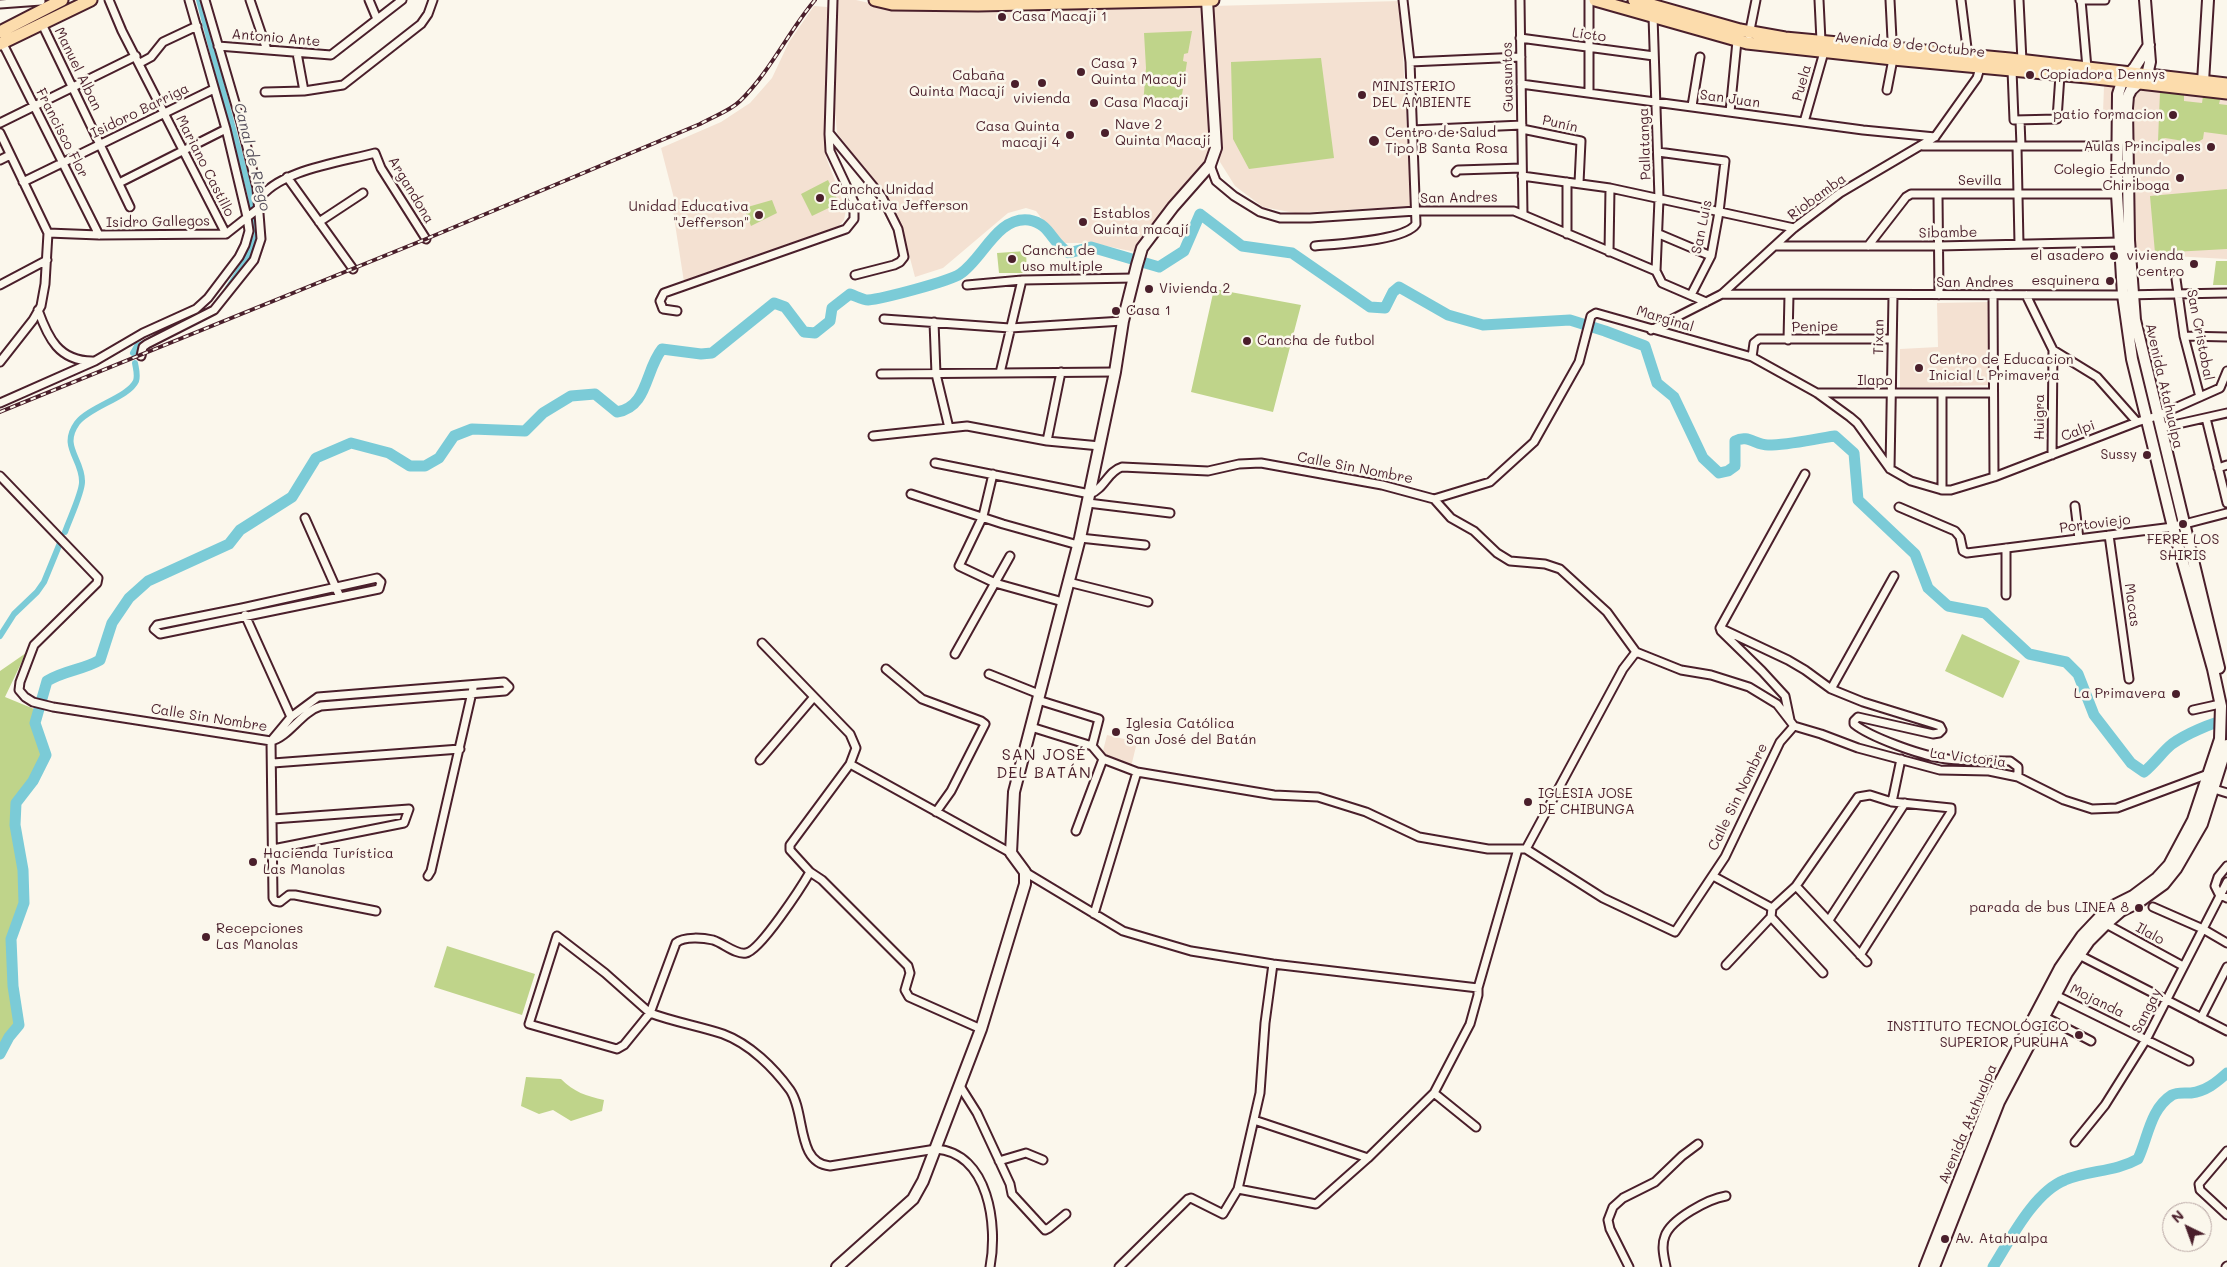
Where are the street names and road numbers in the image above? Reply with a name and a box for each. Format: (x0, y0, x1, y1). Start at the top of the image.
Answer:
street label: Licto (1571, 24, 1607, 46)
street label: Manuel Alban (51, 25, 105, 113)
street label: Antonio Ante (231, 26, 321, 50)
street label: Avenida 9 de Octubre (1834, 29, 1986, 61)
street label: Guasuntos (1499, 42, 1517, 112)
street label: Puela (1789, 63, 1815, 103)
street label: Isidoro Barriga (88, 80, 192, 142)
street label: Francisco Flor (32, 85, 92, 181)
street label: San Juan (1699, 86, 1761, 112)
street label: Pallatanga (1635, 107, 1655, 181)
street label: Mariano Castillo (172, 112, 238, 220)
street label: Punín (1541, 112, 1579, 136)
street label: Argandona (384, 154, 438, 226)
street label: Riobamba (1785, 170, 1849, 224)
street label: Sevilla (1958, 173, 2002, 189)
street label: San Andres (1420, 189, 1498, 207)
street label: San Luis (1688, 198, 1716, 256)
street label: Isidro Gallegos (106, 213, 210, 231)
street label: Sibambe (1919, 224, 1977, 242)
street label: San Andres (1936, 275, 2014, 291)
street label: San Cristobal (2183, 288, 2217, 382)
street label: Marginal (1634, 302, 1696, 336)
street label: Penipe (1792, 318, 1838, 336)
street label: Tixan (1870, 319, 1888, 355)
street label: Avenida Atahualpa (2141, 322, 2187, 450)
street label: Ilapo (1857, 373, 1893, 389)
street label: Huigra (2032, 394, 2048, 440)
street label: Calpi (2059, 417, 2097, 445)
street label: Calle Sin Nombre (1296, 449, 1414, 487)
street label: Portoviejo (2058, 511, 2132, 537)
street label: Macas (2121, 582, 2143, 628)
street label: Calle Sin Nombre (150, 700, 268, 736)
street label: Calle Sin Nombre (1705, 740, 1771, 854)
street label: La Victoria (1929, 745, 2007, 771)
street label: Ilalo (2133, 919, 2167, 949)
street label: Mojanda (2067, 981, 2127, 1021)
street label: Sangay (2129, 986, 2165, 1036)
street label: Avenida Atahualpa (1935, 1062, 2001, 1186)

